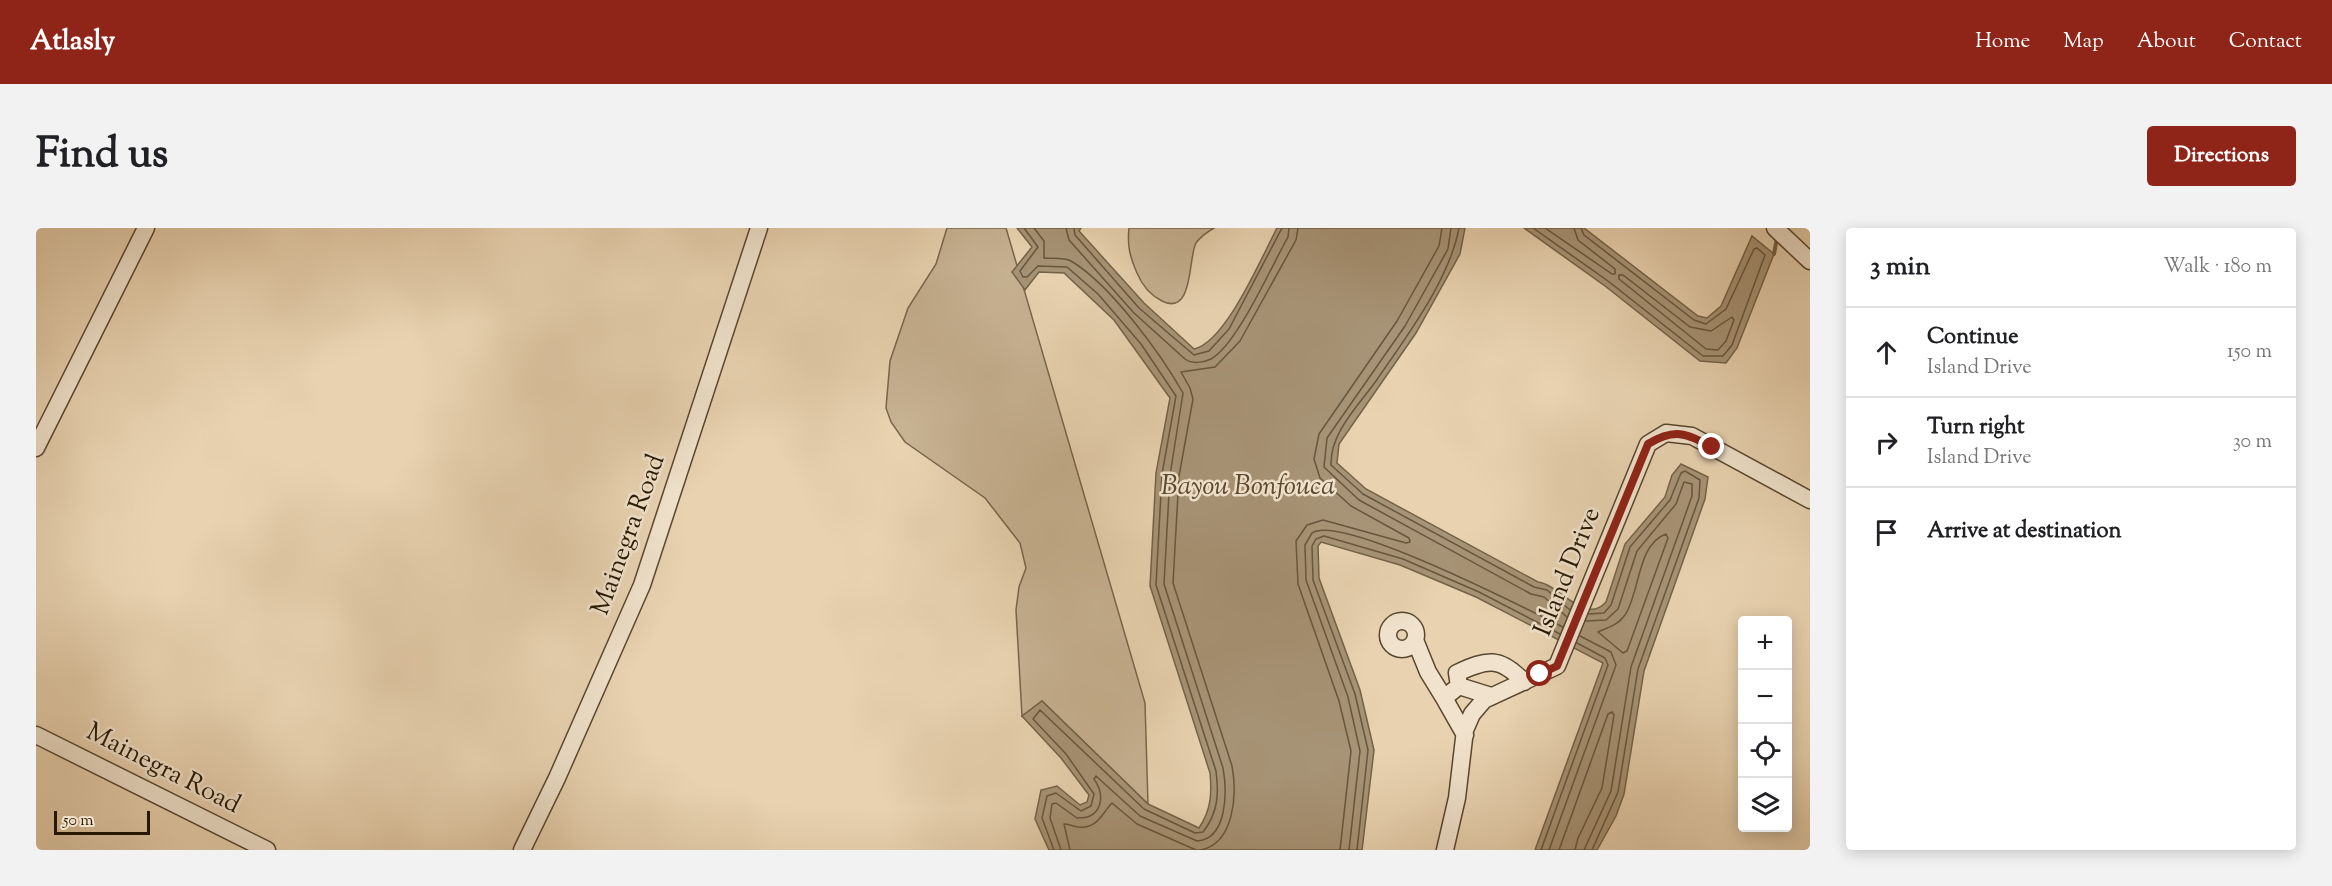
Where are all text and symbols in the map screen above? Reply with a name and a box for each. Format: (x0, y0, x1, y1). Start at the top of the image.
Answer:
text: Atlasly (30, 22, 115, 62)
text: Home (1975, 27, 2030, 57)
text: Map (2063, 27, 2104, 57)
text: About (2137, 27, 2196, 57)
text: Contact (2229, 27, 2302, 57)
text: Find us (36, 126, 168, 186)
button: Directions (2147, 126, 2296, 186)
text: 3 min (1870, 249, 1930, 286)
text: Walk · 180 m (2163, 253, 2272, 282)
text: Continue (1927, 322, 2018, 354)
icon: ahead (1870, 336, 1903, 369)
text: 150 m (2227, 338, 2272, 367)
text: Island Drive (1927, 354, 2032, 383)
text: Turn right (1927, 412, 2024, 444)
icon: right (1870, 426, 1903, 459)
text: 30 m (2233, 428, 2272, 457)
route end (1698, 433, 1724, 459)
text: Island Drive (1927, 444, 2032, 473)
street label: Mainegra Road (583, 449, 675, 621)
water label: Bayou Bonfouca (1161, 468, 1335, 507)
street label: Island Drive (1525, 502, 1611, 642)
icon: arrive (1870, 516, 1903, 549)
text: Arrive at destination (1927, 516, 2122, 548)
map controls (1738, 616, 1792, 832)
button: + (1738, 616, 1792, 670)
route start (1526, 660, 1552, 686)
button: − (1738, 670, 1792, 724)
street label: Mainegra Road (79, 714, 247, 824)
button: locate (1738, 724, 1792, 778)
button: layers (1738, 778, 1792, 832)
scale bar (54, 808, 150, 836)
text: 50 m (63, 810, 94, 833)

